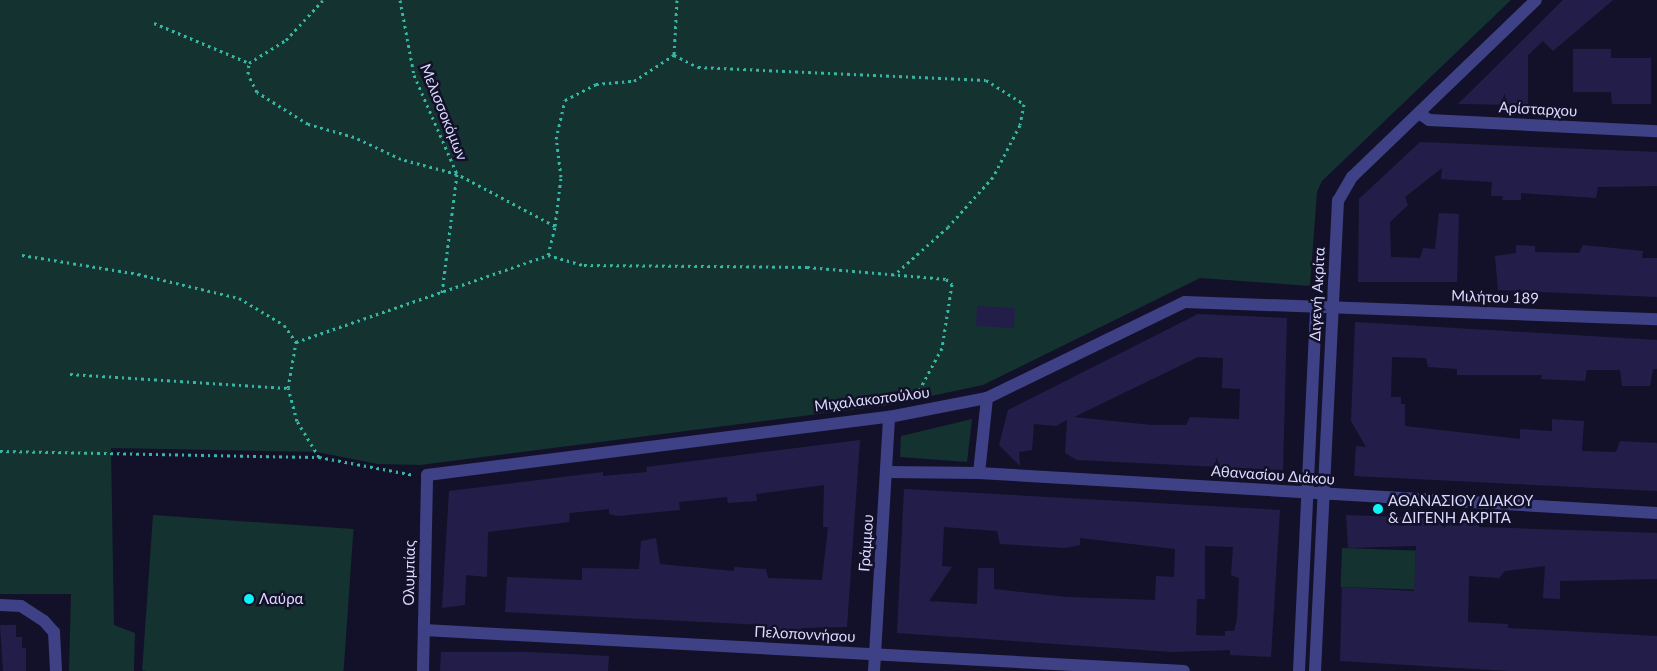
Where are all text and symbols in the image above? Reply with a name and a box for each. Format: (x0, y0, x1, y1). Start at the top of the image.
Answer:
street label: Μελισσοκόμων (416, 61, 472, 163)
street label: Αρίσταρχου (1498, 98, 1578, 120)
street label: Διγενή Ακρίτα (1306, 246, 1328, 342)
street label: Μιλήτου 189 (1451, 286, 1539, 308)
street label: Μιχαλακοπούλου (813, 383, 931, 415)
street label: Αθανασίου Διάκου (1210, 462, 1336, 488)
place label: ΑΘΑΝΑΣΙΟΥ ΔΙΑΚΟΥ & ΔΙΓΕΝΗ ΑΚΡΙΤΑ (1388, 491, 1534, 526)
marker: ΑΘΑΝΑΣΙΟΥ ΔΙΑΚΟΥ & ΔΙΓΕΝΗ ΑΚΡΙΤΑ (1372, 503, 1384, 515)
street label: Γράμμου (855, 514, 877, 572)
street label: Ολυμπίας (399, 540, 419, 606)
place label: Λαύρα (259, 590, 303, 608)
marker: Λαύρα (243, 593, 255, 605)
street label: Πελοποννήσου (754, 622, 856, 646)

